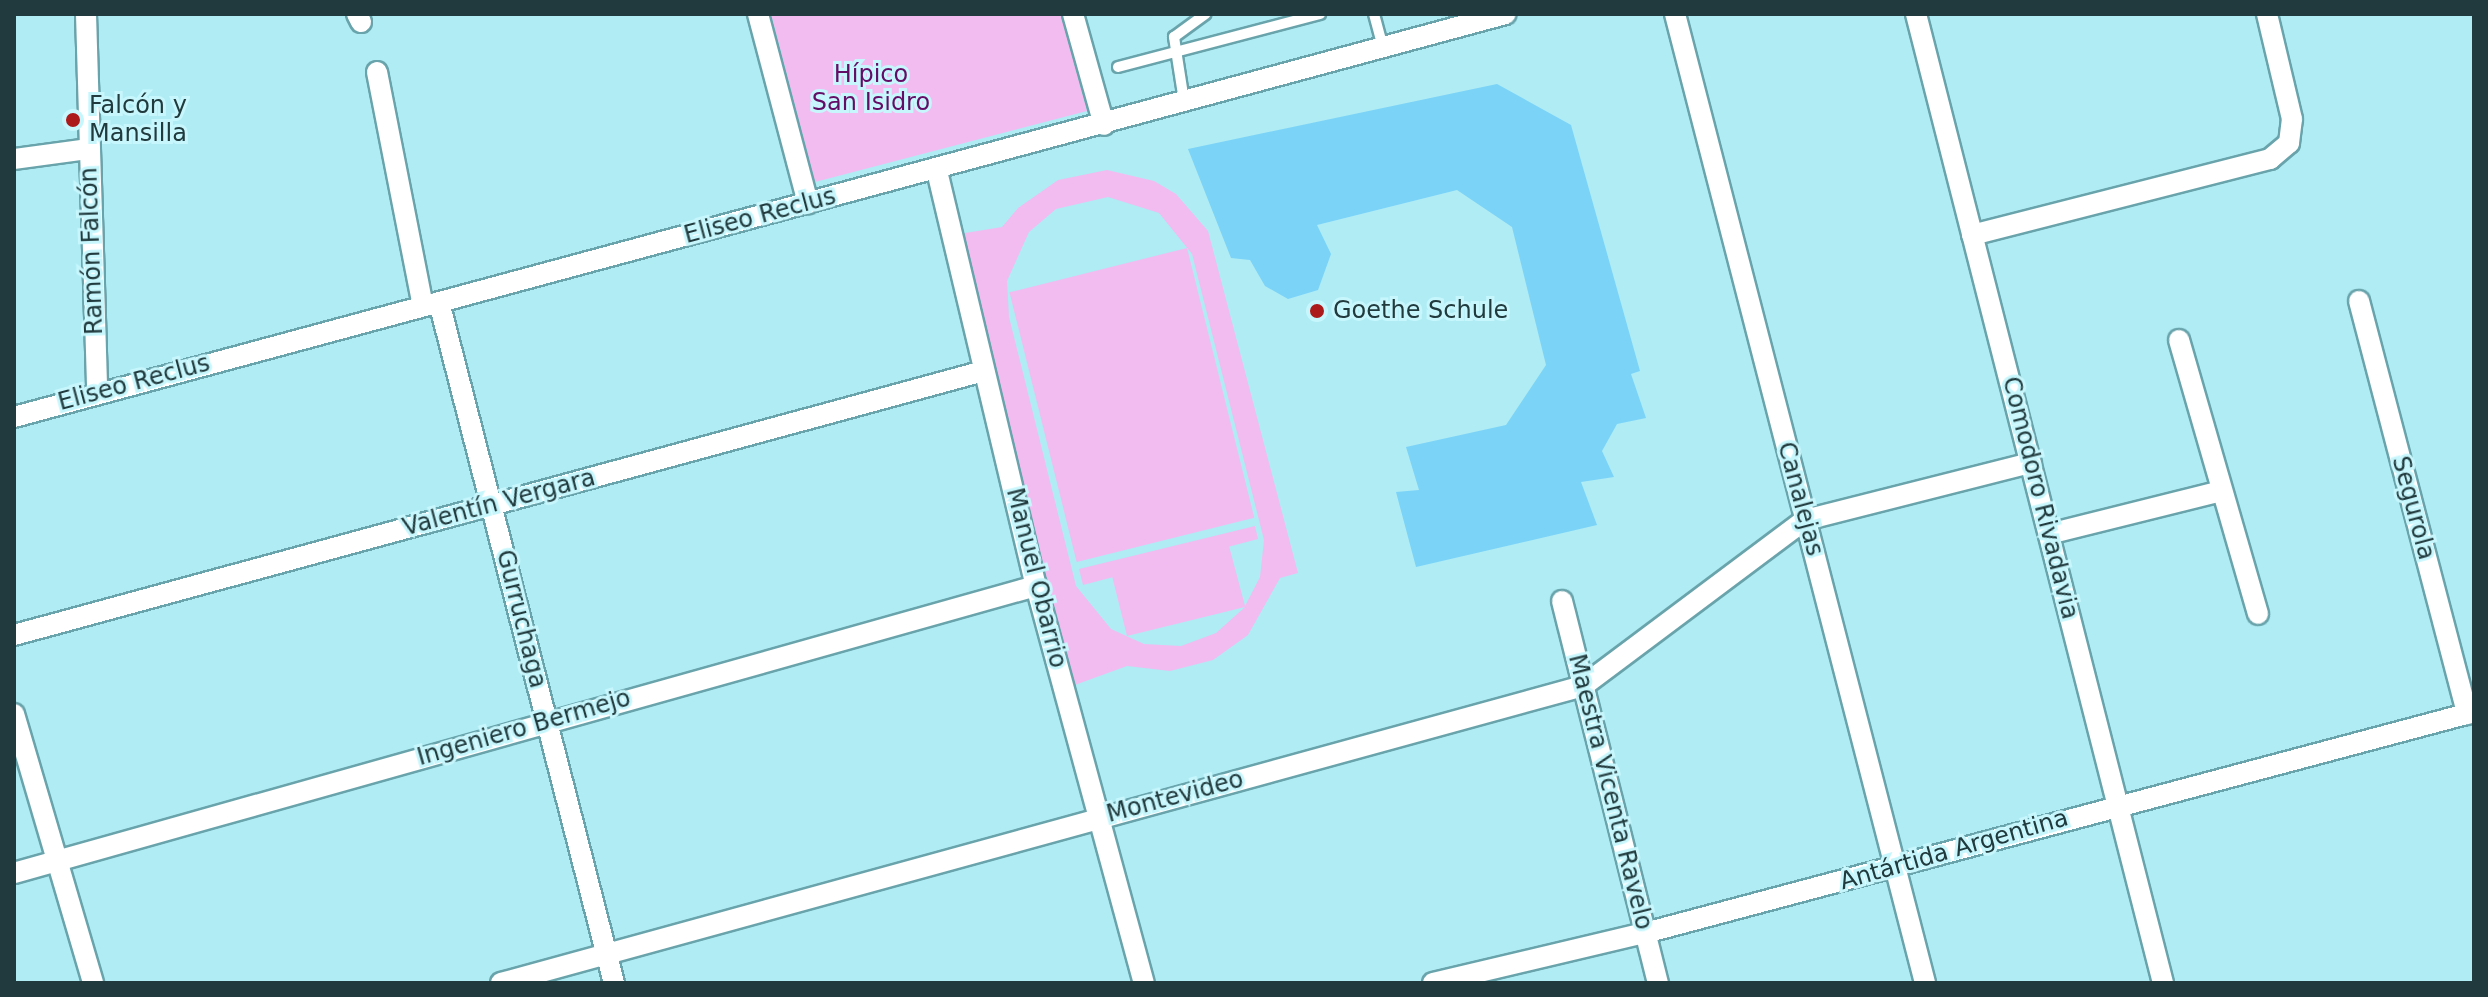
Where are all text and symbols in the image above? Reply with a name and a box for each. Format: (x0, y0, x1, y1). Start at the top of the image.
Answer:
park label: Hípico San Isidro (812, 61, 930, 117)
place label: Falcón y Mansilla (89, 92, 187, 148)
marker: Falcón y Mansilla (64, 111, 82, 129)
street label: Ramón Falcón (75, 167, 109, 335)
street label: Eliseo Reclus (681, 182, 839, 250)
place label: Goethe Schule (1333, 297, 1508, 325)
marker: Goethe Schule (1308, 302, 1326, 320)
street label: Eliseo Reclus (55, 349, 213, 417)
street label: Comodoro Rivadavia (1996, 374, 2084, 622)
street label: Canalejas (1771, 439, 1829, 559)
street label: Segurola (2385, 453, 2441, 563)
street label: Valentín Vergara (400, 463, 598, 543)
street label: Manuel Obarrio (1000, 485, 1072, 671)
street label: Gurruchaga (490, 547, 552, 691)
street label: Maestra Vicenta Ravelo (1562, 651, 1658, 933)
street label: Ingeniero Bermejo (414, 684, 634, 772)
street label: Montevideo (1103, 765, 1247, 829)
street label: Antártida Argentina (1836, 804, 2072, 896)

